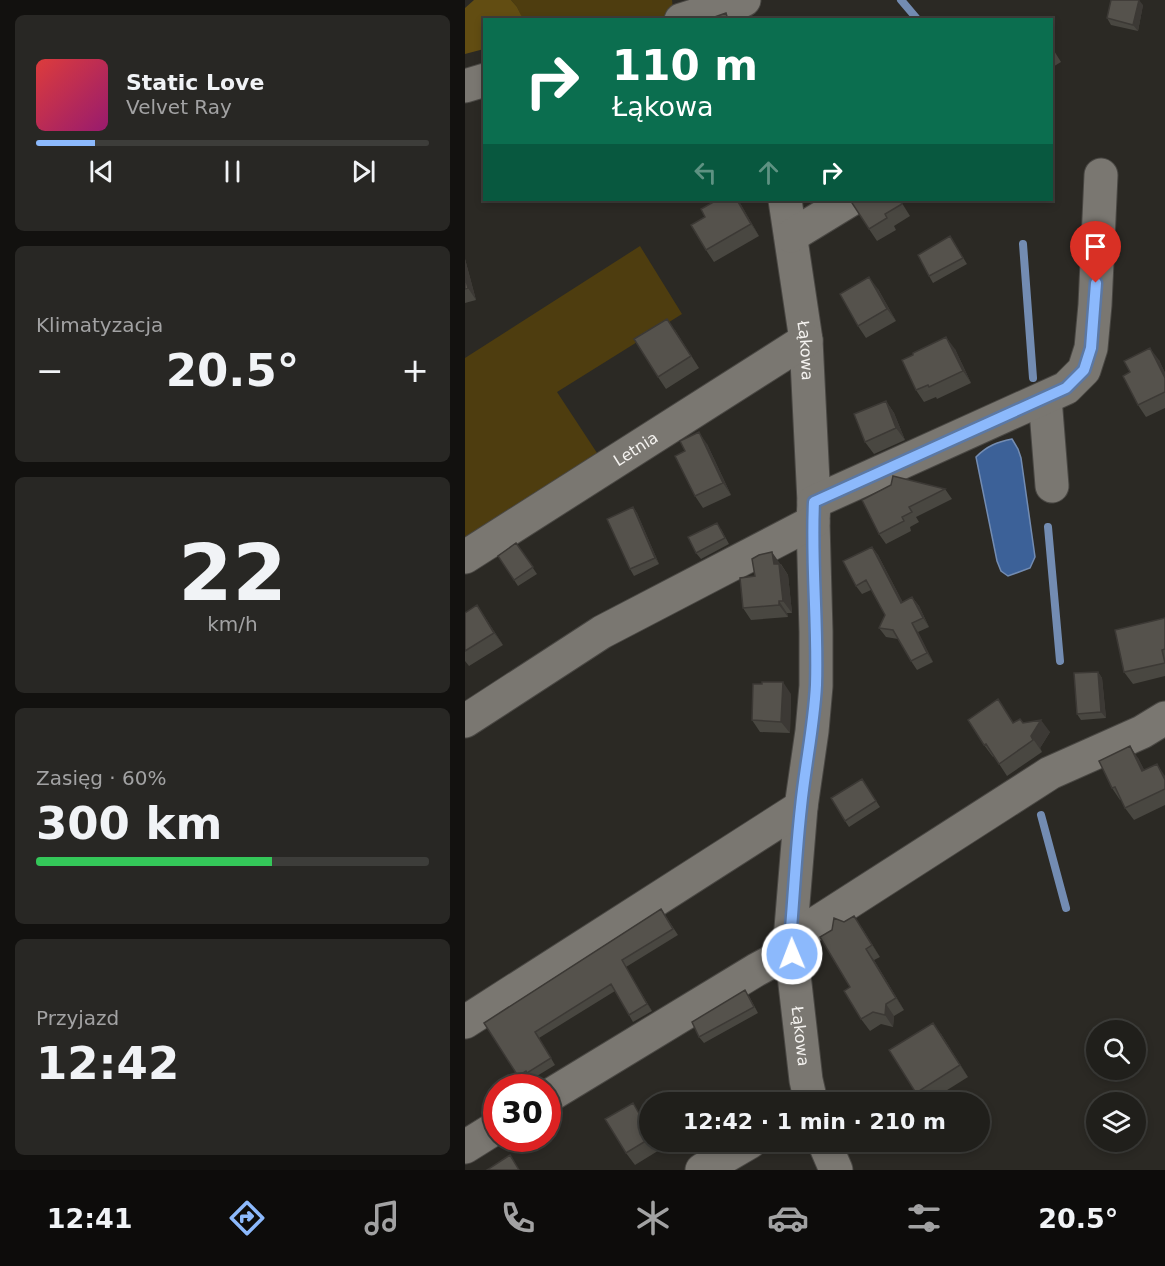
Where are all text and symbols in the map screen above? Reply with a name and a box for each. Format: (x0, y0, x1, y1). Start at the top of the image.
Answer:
text: 110 m (612, 41, 758, 90)
icon: right (513, 42, 591, 120)
text: Static Love (126, 70, 264, 95)
text: Łąkowa (612, 91, 714, 122)
text: Velvet Ray (126, 95, 232, 119)
icon: previous (85, 155, 118, 188)
icon: pause (216, 155, 249, 188)
icon: next (347, 155, 380, 188)
icon: left (689, 156, 722, 189)
icon: ahead (752, 156, 785, 189)
icon: right (815, 156, 848, 189)
pin (1070, 221, 1121, 283)
icon: arrive (1079, 230, 1112, 263)
text: Klimatyzacja (36, 313, 163, 337)
street label: Łąkowa (794, 318, 817, 381)
text: 20.5° (166, 344, 299, 397)
text: − (36, 351, 64, 390)
text: + (401, 351, 429, 390)
street label: Letnia (610, 427, 661, 470)
text: 22 (178, 528, 287, 618)
text: km/h (207, 612, 258, 636)
text: Zasięg · 60% (36, 766, 166, 790)
text: 300 km (36, 797, 222, 850)
position arrow (760, 922, 824, 986)
street label: Łąkowa (788, 1004, 814, 1067)
text: Przyjazd (36, 1006, 119, 1030)
map controls (1086, 1020, 1146, 1152)
button: search (1086, 1020, 1146, 1080)
text: 12:42 (36, 1037, 179, 1090)
speed limit sign: 30 (483, 1074, 561, 1152)
button: layers (1086, 1092, 1146, 1152)
text: 12:42 · 1 min · 210 m (683, 1109, 946, 1134)
icon: directions (226, 1197, 268, 1239)
icon: music (361, 1197, 403, 1239)
icon: phone (497, 1197, 539, 1239)
icon: climate (632, 1197, 674, 1239)
icon: car (767, 1197, 809, 1239)
icon: filters (903, 1197, 945, 1239)
text: 12:41 (47, 1203, 133, 1234)
text: 20.5° (1038, 1203, 1118, 1234)

